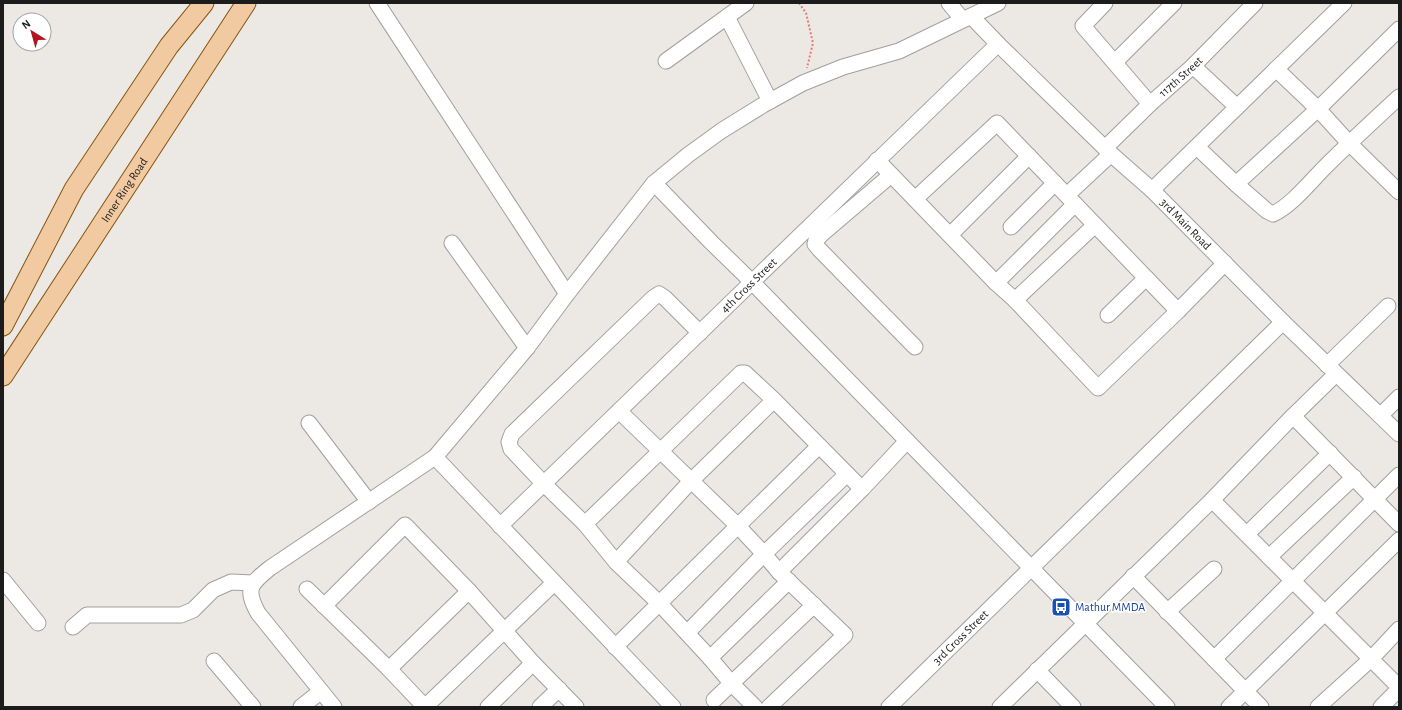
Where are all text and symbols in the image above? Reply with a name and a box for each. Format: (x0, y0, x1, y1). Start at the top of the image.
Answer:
north arrow (12, 12, 52, 52)
text: N (20, 18, 33, 31)
street label: 117th Street (1157, 54, 1205, 99)
street label: Inner Ring Road (99, 156, 149, 224)
street label: 3rd Main Road (1158, 196, 1214, 252)
street label: 4th Cross Street (718, 256, 779, 315)
bus stop icon: Mathur MMDA (1050, 596, 1072, 618)
place label: Mathur MMDA (1075, 601, 1145, 613)
street label: 3rd Cross Street (931, 608, 991, 667)

